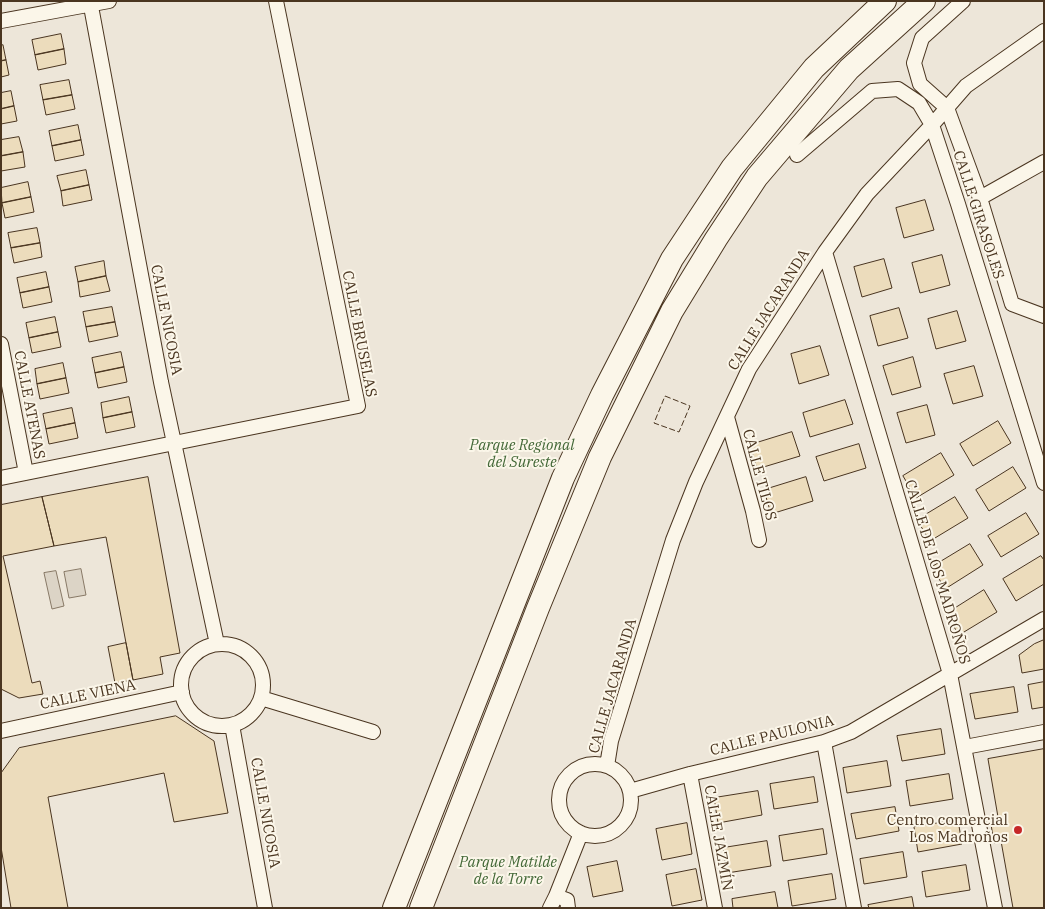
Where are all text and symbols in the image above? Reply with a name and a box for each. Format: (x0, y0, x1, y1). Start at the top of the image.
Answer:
street label: CALLE GIRASOLES (949, 148, 1007, 282)
street label: CALLE JACARANDA (724, 246, 814, 374)
street label: CALLE NICOSIA (146, 263, 186, 377)
street label: CALLE BRUSELAS (338, 269, 380, 399)
street label: CALLE ATENAS (10, 349, 48, 461)
street label: CALLE TILOS (738, 427, 780, 523)
park label: Parque Regional del Sureste (470, 437, 574, 472)
street label: CALLE DE LOS MADROÑOS (900, 478, 974, 666)
street label: CALLE JACARANDA (585, 616, 641, 756)
street label: CALLE VIENA (39, 676, 137, 714)
street label: CALLE PAULONIA (708, 712, 836, 760)
street label: CALLE NICOSIA (246, 756, 284, 870)
street label: CALLE JAZMÍN (700, 784, 736, 892)
place label: Centro comercial Los Madroños (887, 812, 1008, 847)
marker: Centro comercial Los Madroños (1012, 824, 1024, 836)
park label: Parque Matilde de la Torre (459, 854, 557, 889)

